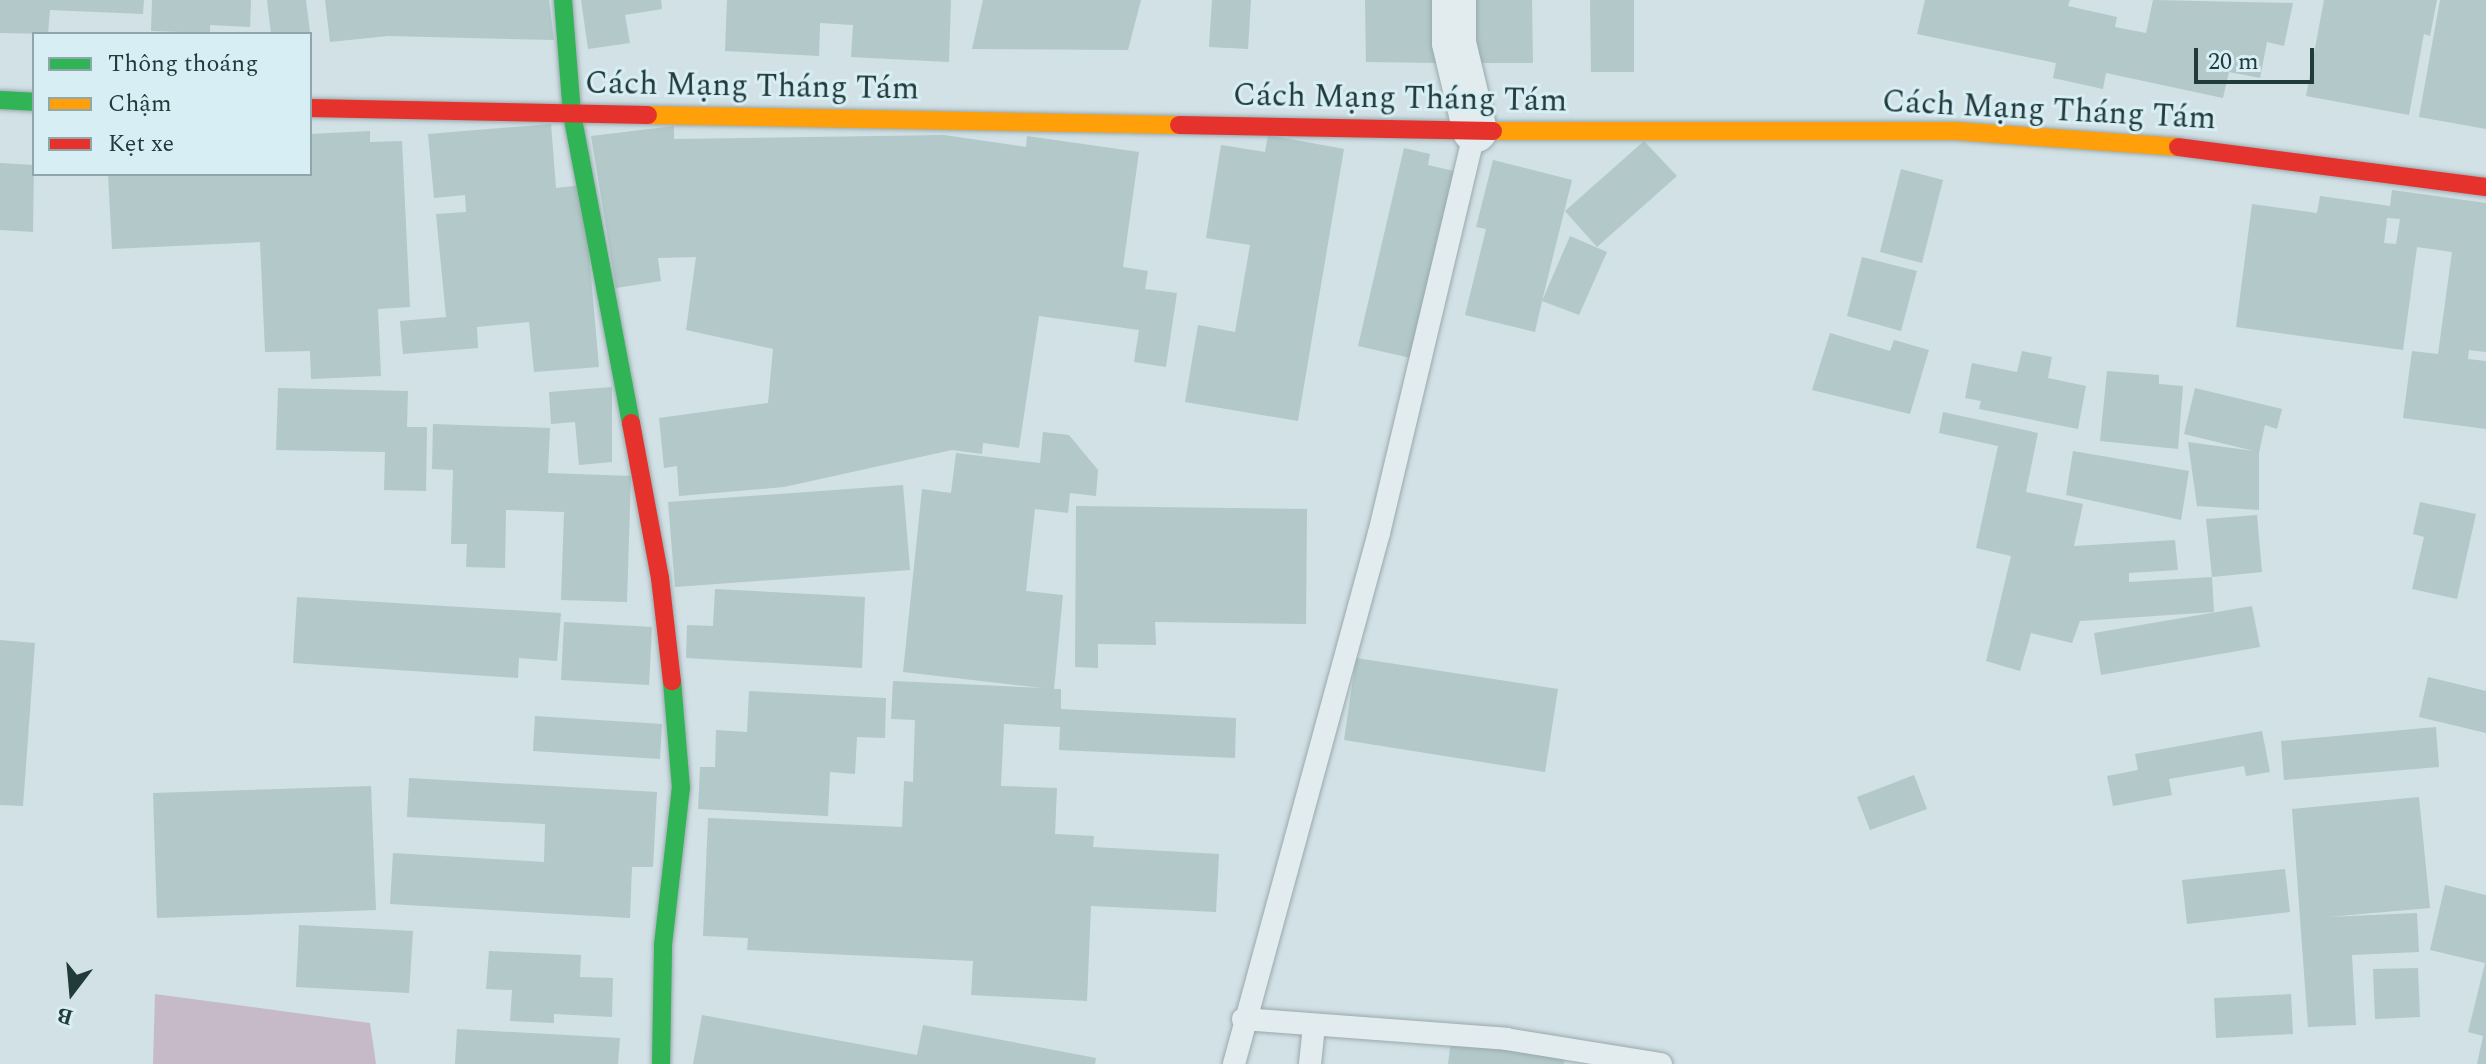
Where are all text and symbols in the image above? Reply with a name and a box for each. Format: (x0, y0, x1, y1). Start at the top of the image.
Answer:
legend (32, 32, 312, 176)
scale bar (2198, 32, 2318, 82)
text: 20 m (2208, 44, 2259, 80)
text: Thông thoáng (108, 46, 258, 82)
street label: Cách Mạng Tháng Tám (585, 65, 919, 109)
street label: Cách Mạng Tháng Tám (1233, 77, 1567, 121)
street label: Cách Mạng Tháng Tám (1881, 83, 2217, 139)
text: Chậm (108, 86, 172, 122)
text: Kẹt xe (108, 126, 174, 162)
north arrow (32, 952, 112, 1032)
text: B (53, 998, 77, 1034)

